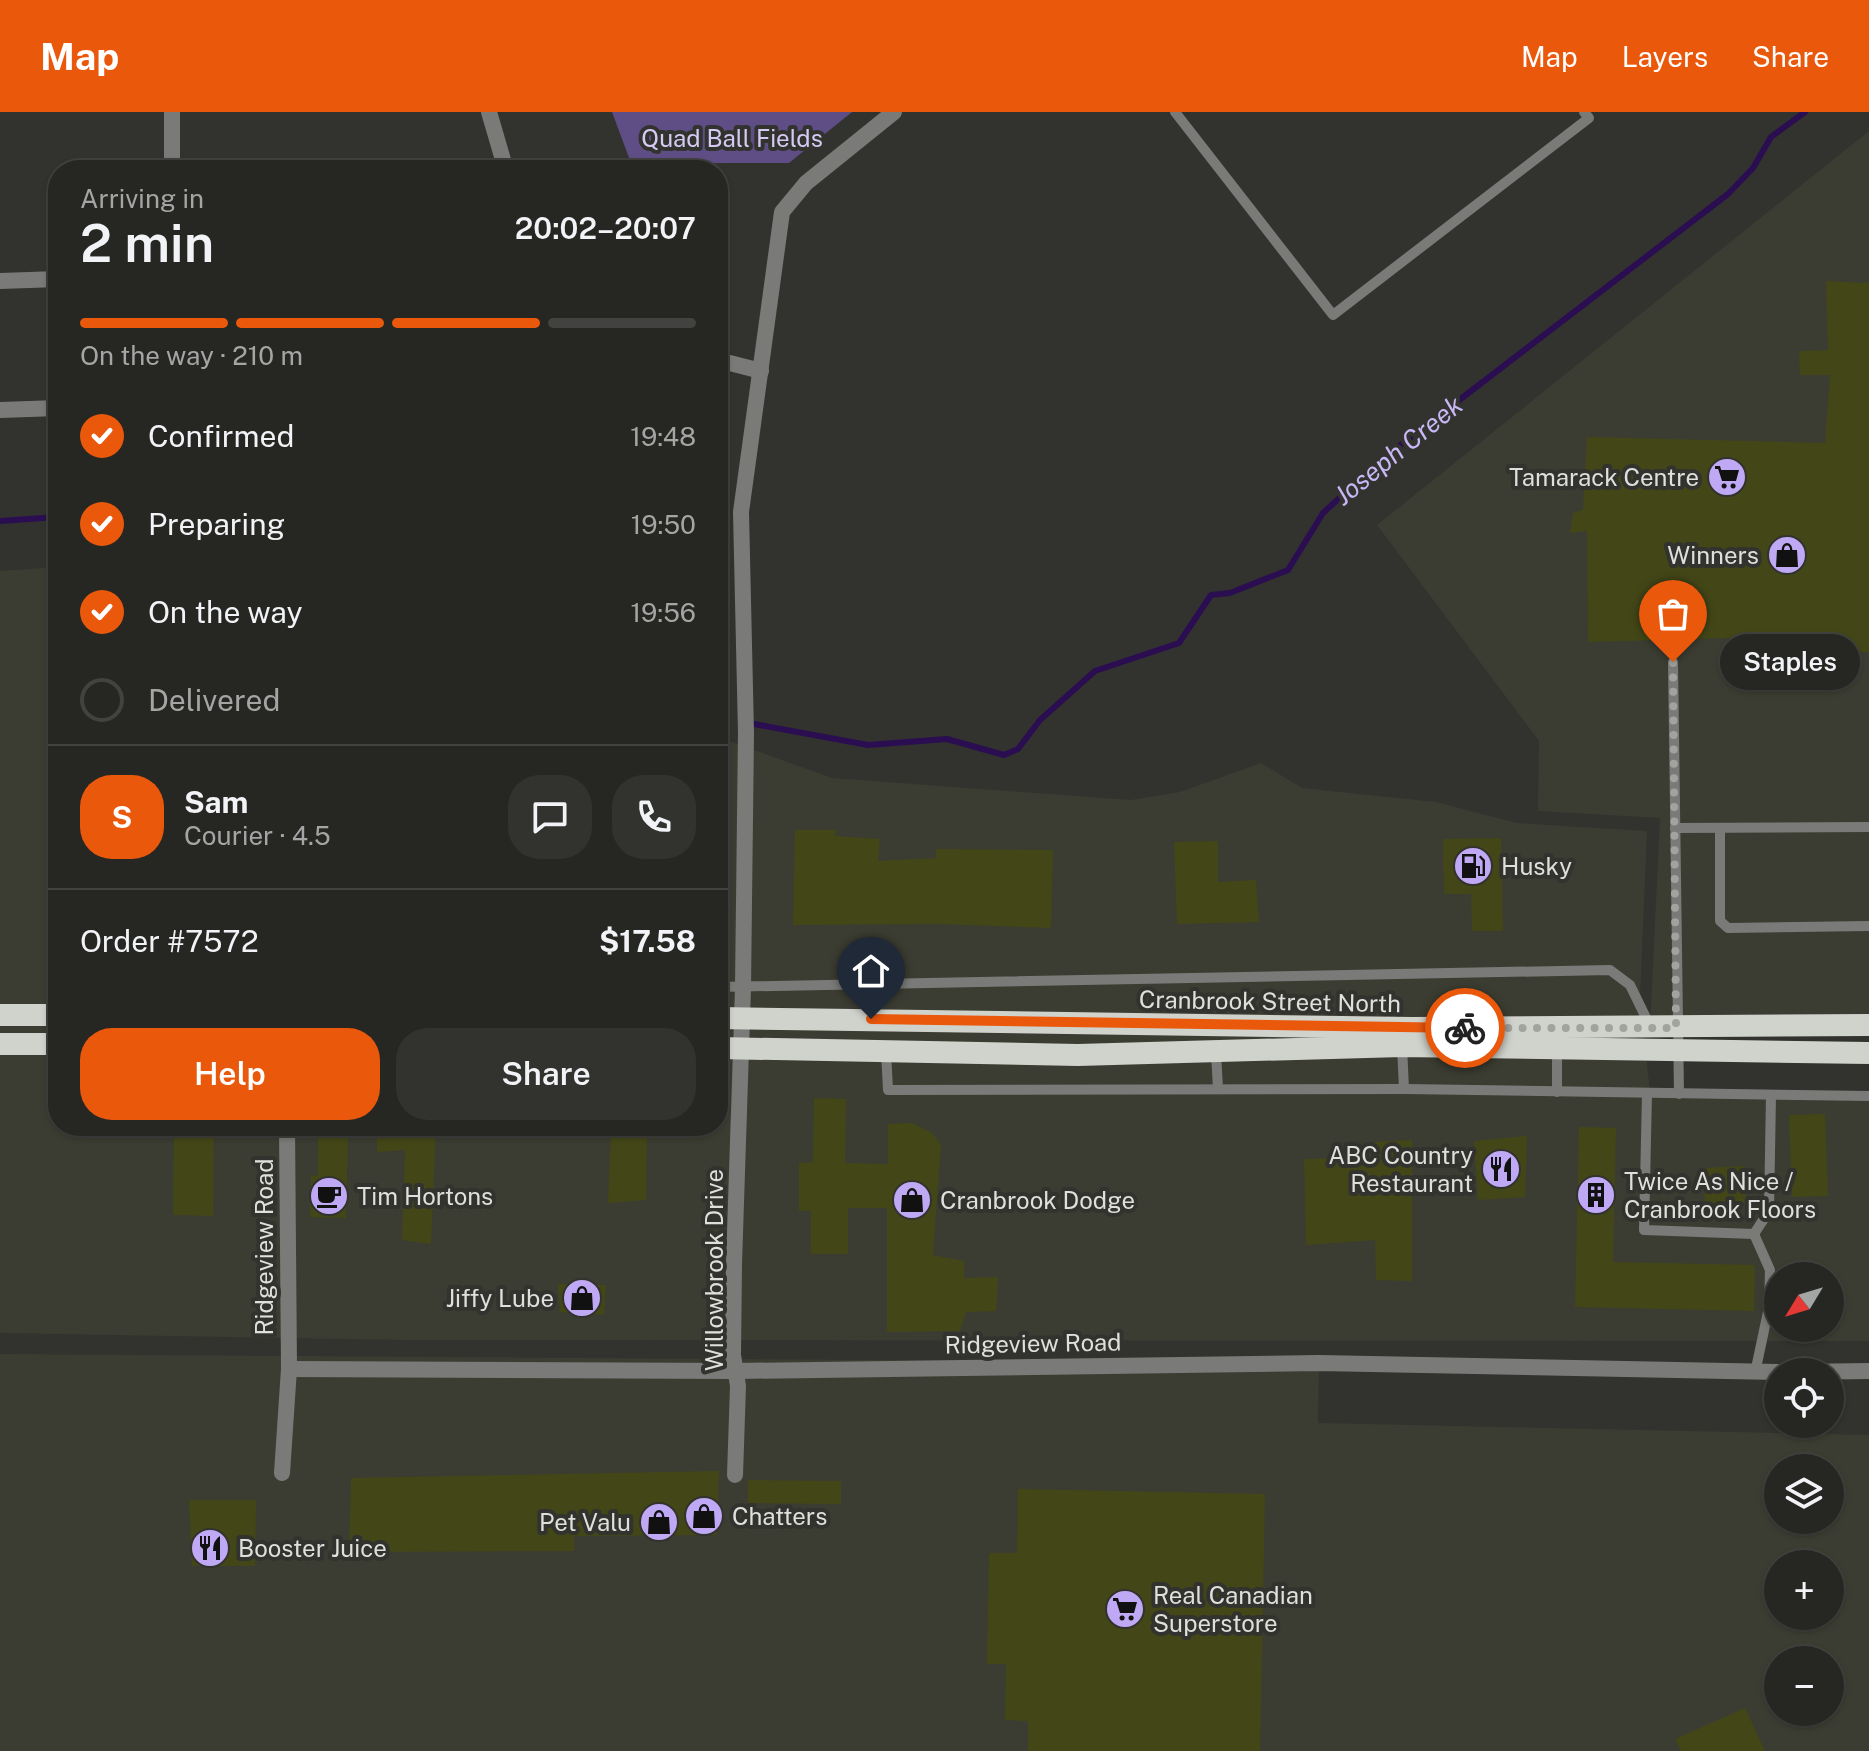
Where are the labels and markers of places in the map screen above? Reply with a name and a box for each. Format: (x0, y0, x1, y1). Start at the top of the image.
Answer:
supermarket icon: Tamarack Centre (1706, 456, 1748, 498)
place label: Tamarack Centre (1509, 463, 1699, 491)
shop icon: Winners (1766, 534, 1808, 576)
place label: Winners (1667, 541, 1759, 569)
pin (1639, 580, 1707, 662)
callout: Staples (1721, 634, 1861, 690)
fuel station icon: Husky (1452, 845, 1494, 887)
place label: Husky (1501, 852, 1572, 880)
pin (837, 937, 905, 1019)
place label: ABC Country Restaurant (1328, 1141, 1473, 1197)
restaurant icon: ABC Country Restaurant (1480, 1148, 1522, 1190)
place label: Twice As Nice / Cranbrook Floors (1624, 1167, 1816, 1223)
building icon: Twice As Nice / Cranbrook Floors (1575, 1174, 1617, 1216)
cafe icon: Tim Hortons (308, 1175, 350, 1217)
shop icon: Cranbrook Dodge (891, 1179, 933, 1221)
place label: Tim Hortons (357, 1182, 493, 1210)
place label: Cranbrook Dodge (940, 1186, 1135, 1214)
shop icon: Jiffy Lube (561, 1277, 603, 1319)
place label: Jiffy Lube (446, 1284, 554, 1312)
shop icon: Chatters (683, 1495, 725, 1537)
shop icon: Pet Valu (638, 1501, 680, 1543)
place label: Chatters (732, 1502, 827, 1530)
place label: Pet Valu (539, 1508, 631, 1536)
restaurant icon: Booster Juice (189, 1527, 231, 1569)
place label: Booster Juice (238, 1534, 387, 1562)
place label: Real Canadian Superstore (1153, 1581, 1313, 1637)
supermarket icon: Real Canadian Superstore (1104, 1588, 1146, 1630)

